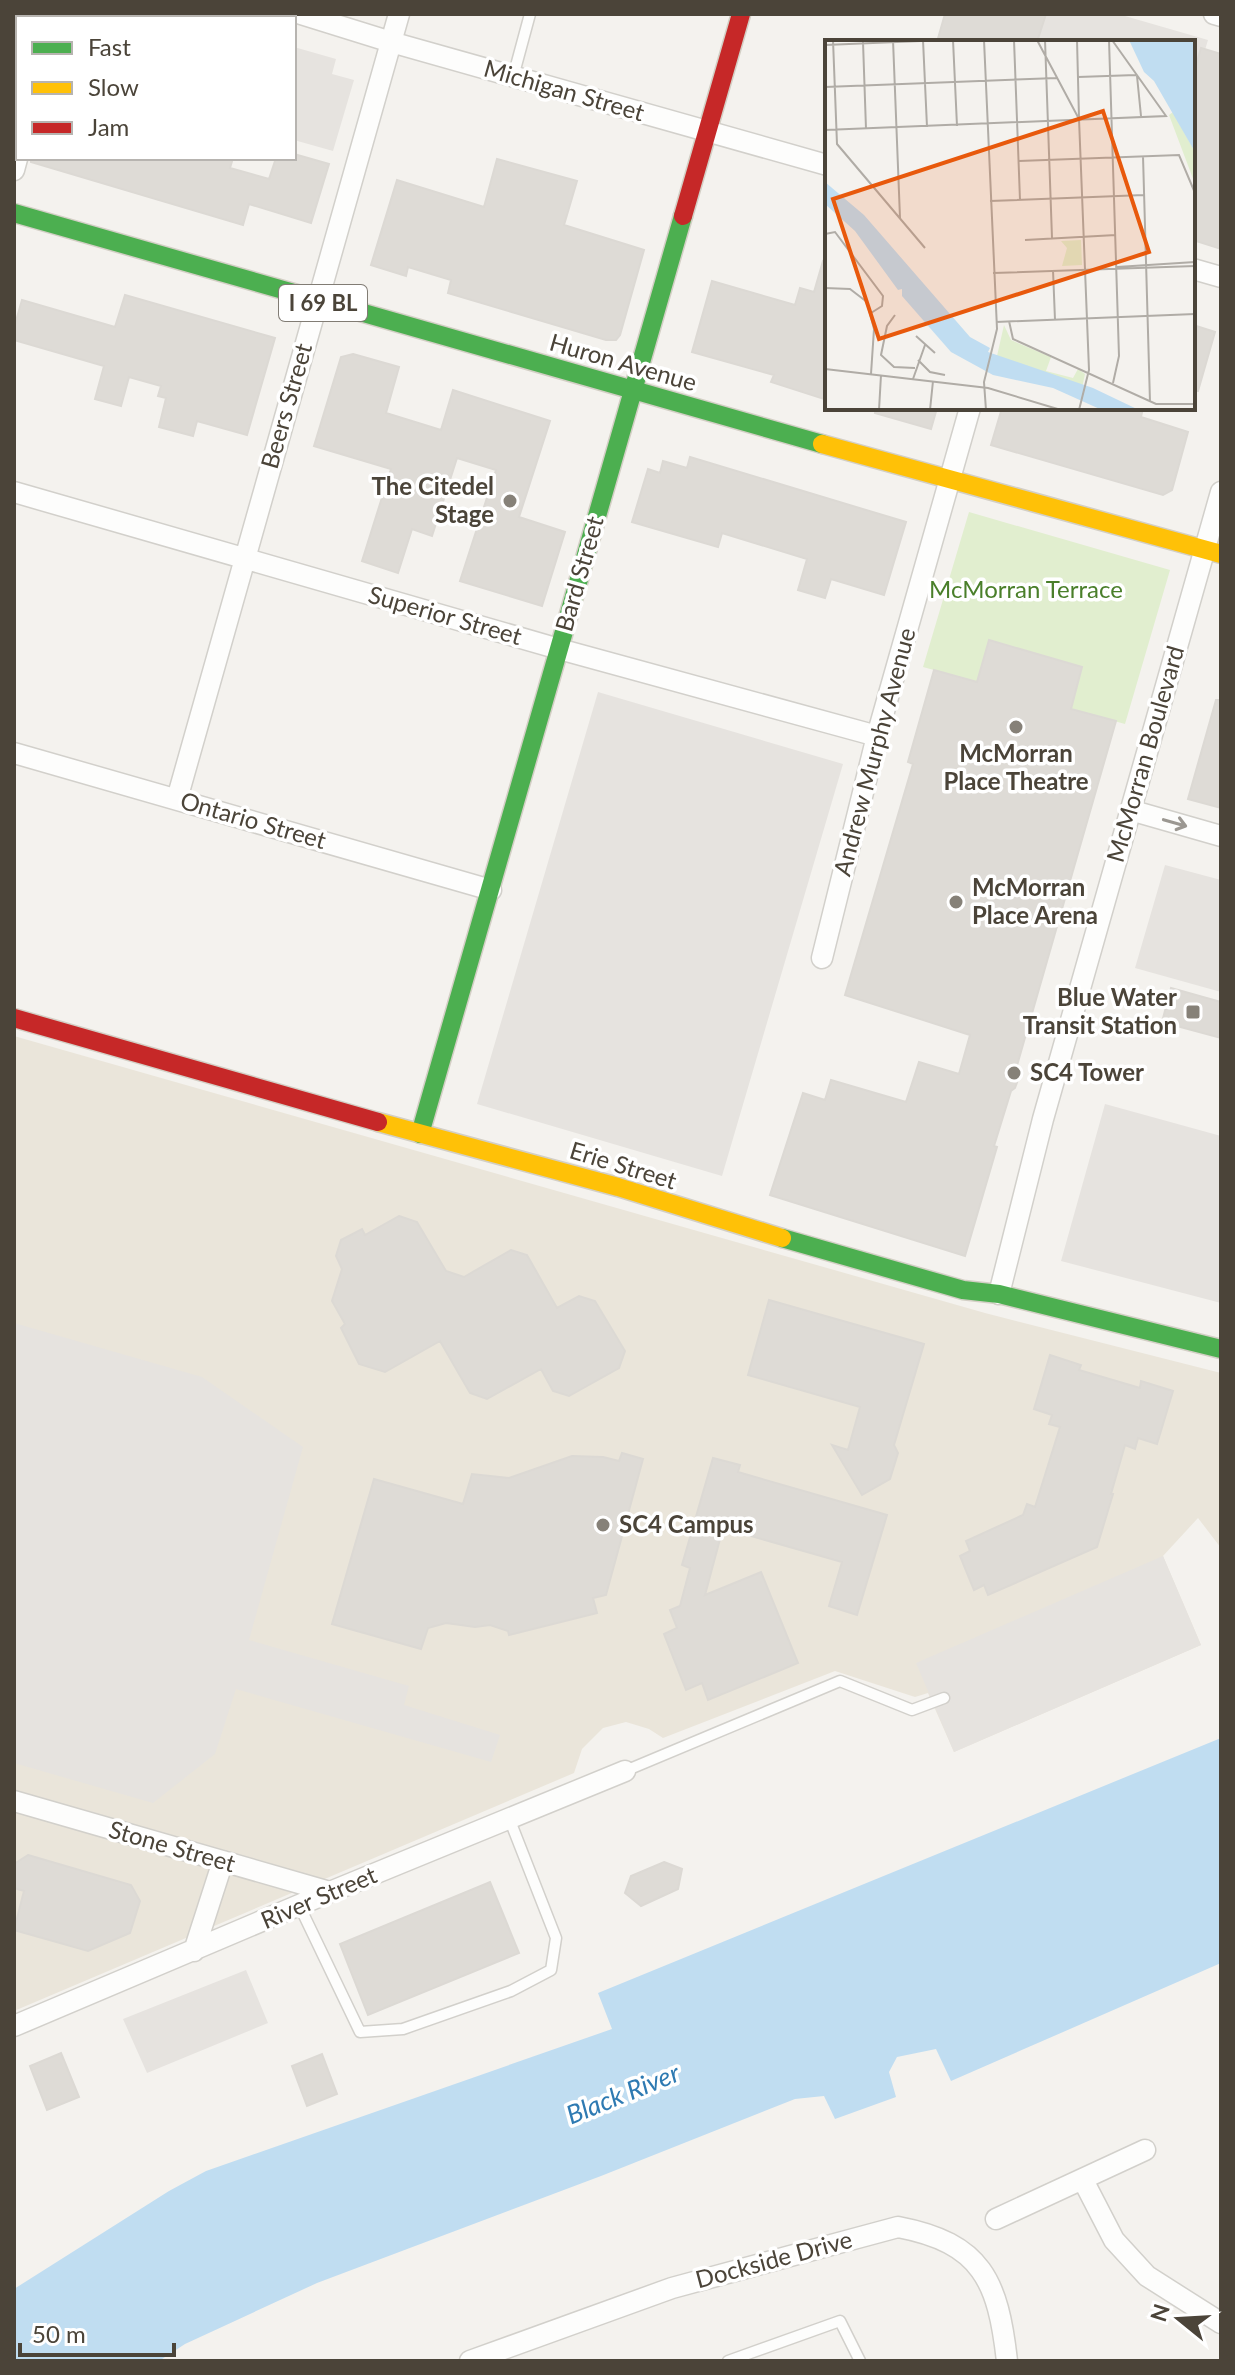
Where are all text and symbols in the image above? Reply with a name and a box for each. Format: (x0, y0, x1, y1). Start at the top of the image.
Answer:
legend (16, 16, 296, 160)
text: Fast (88, 32, 131, 61)
inset map (825, 40, 1195, 410)
street label: Michigan Street (481, 53, 648, 126)
text: Slow (88, 72, 139, 101)
text: Jam (88, 112, 129, 141)
road number: I 69 BL (279, 285, 367, 321)
street label: Huron Avenue (547, 327, 700, 396)
street label: Beers Street (254, 339, 317, 472)
place label: The Citedel Stage (372, 471, 494, 528)
marker: The Citedel Stage (501, 492, 519, 510)
street label: Bard Street (548, 512, 609, 634)
park label: McMorran Terrace (929, 574, 1123, 603)
street label: Superior Street (365, 579, 526, 650)
street label: Andrew Murphy Avenue (826, 624, 921, 879)
street label: McMorran Boulevard (1100, 642, 1189, 865)
marker: McMorran Place Theatre (1007, 718, 1025, 736)
place label: McMorran Place Theatre (943, 738, 1089, 795)
street label: Ontario Street (177, 785, 330, 854)
one-way arrow (1162, 816, 1188, 831)
place label: McMorran Place Arena (972, 872, 1098, 929)
marker: McMorran Place Arena (947, 893, 965, 911)
place label: Blue Water Transit Station (1023, 982, 1177, 1039)
marker: Blue Water Transit Station (1184, 1003, 1202, 1021)
place label: SC4 Tower (1030, 1057, 1144, 1086)
marker: SC4 Tower (1005, 1064, 1023, 1082)
street label: Erie Street (567, 1135, 681, 1195)
place label: SC4 Campus (619, 1509, 754, 1538)
marker: SC4 Campus (594, 1516, 612, 1534)
street label: Stone Street (106, 1814, 239, 1878)
street label: River Street (256, 1859, 381, 1934)
water label: Black River (561, 2055, 685, 2130)
street label: Dockside Drive (692, 2224, 855, 2293)
north arrow (1139, 2279, 1219, 2359)
text: N (1144, 2300, 1175, 2325)
scale bar (20, 2307, 174, 2357)
text: 50 m (32, 2319, 86, 2348)

